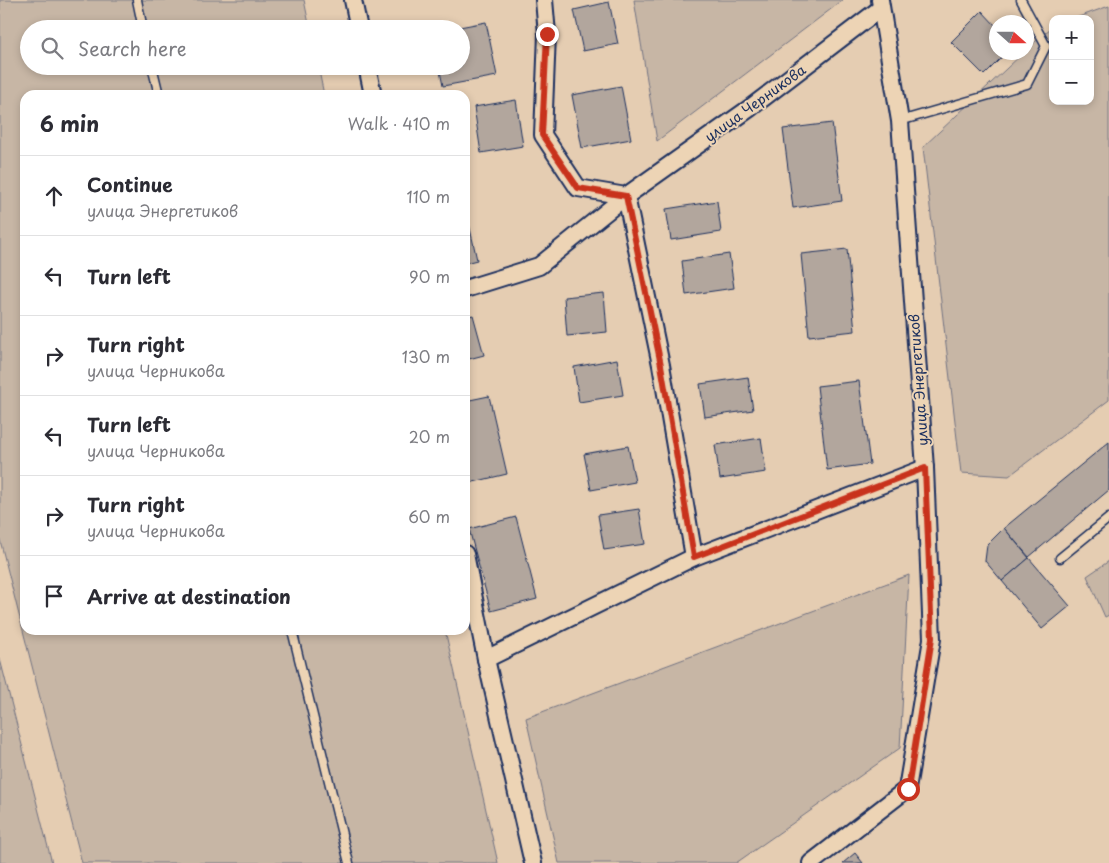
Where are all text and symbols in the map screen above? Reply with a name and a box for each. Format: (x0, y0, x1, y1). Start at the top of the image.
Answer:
north arrow (989, 15, 1034, 60)
map controls (1049, 15, 1094, 105)
button: + (1049, 15, 1094, 60)
search box (20, 20, 470, 75)
route end (536, 23, 559, 46)
icon: search (38, 34, 66, 62)
text: Search here (78, 34, 187, 62)
street label: улица Черникова (700, 59, 810, 147)
button: − (1049, 60, 1094, 105)
text: 6 min (40, 107, 99, 139)
text: Walk · 410 m (348, 111, 450, 135)
text: Continue (87, 170, 173, 198)
icon: ahead (40, 182, 68, 210)
text: 110 m (407, 184, 450, 208)
text: улица Энергетиков (87, 198, 238, 222)
icon: left (40, 262, 68, 290)
text: Turn left (87, 262, 171, 290)
text: 90 m (409, 264, 450, 288)
street label: улица Энергетиков (903, 313, 933, 447)
text: Turn right (87, 330, 185, 358)
icon: right (40, 342, 68, 370)
text: 130 m (402, 344, 450, 368)
text: улица Черникова (87, 358, 225, 382)
text: Turn left (87, 410, 171, 438)
icon: left (40, 422, 68, 450)
text: 20 m (409, 424, 450, 448)
text: улица Черникова (87, 438, 225, 462)
text: Turn right (87, 490, 185, 518)
icon: right (40, 502, 68, 530)
text: 60 m (408, 504, 450, 528)
text: улица Черникова (87, 518, 225, 542)
icon: arrive (40, 582, 68, 610)
text: Arrive at destination (87, 582, 291, 610)
route start (897, 778, 920, 801)

